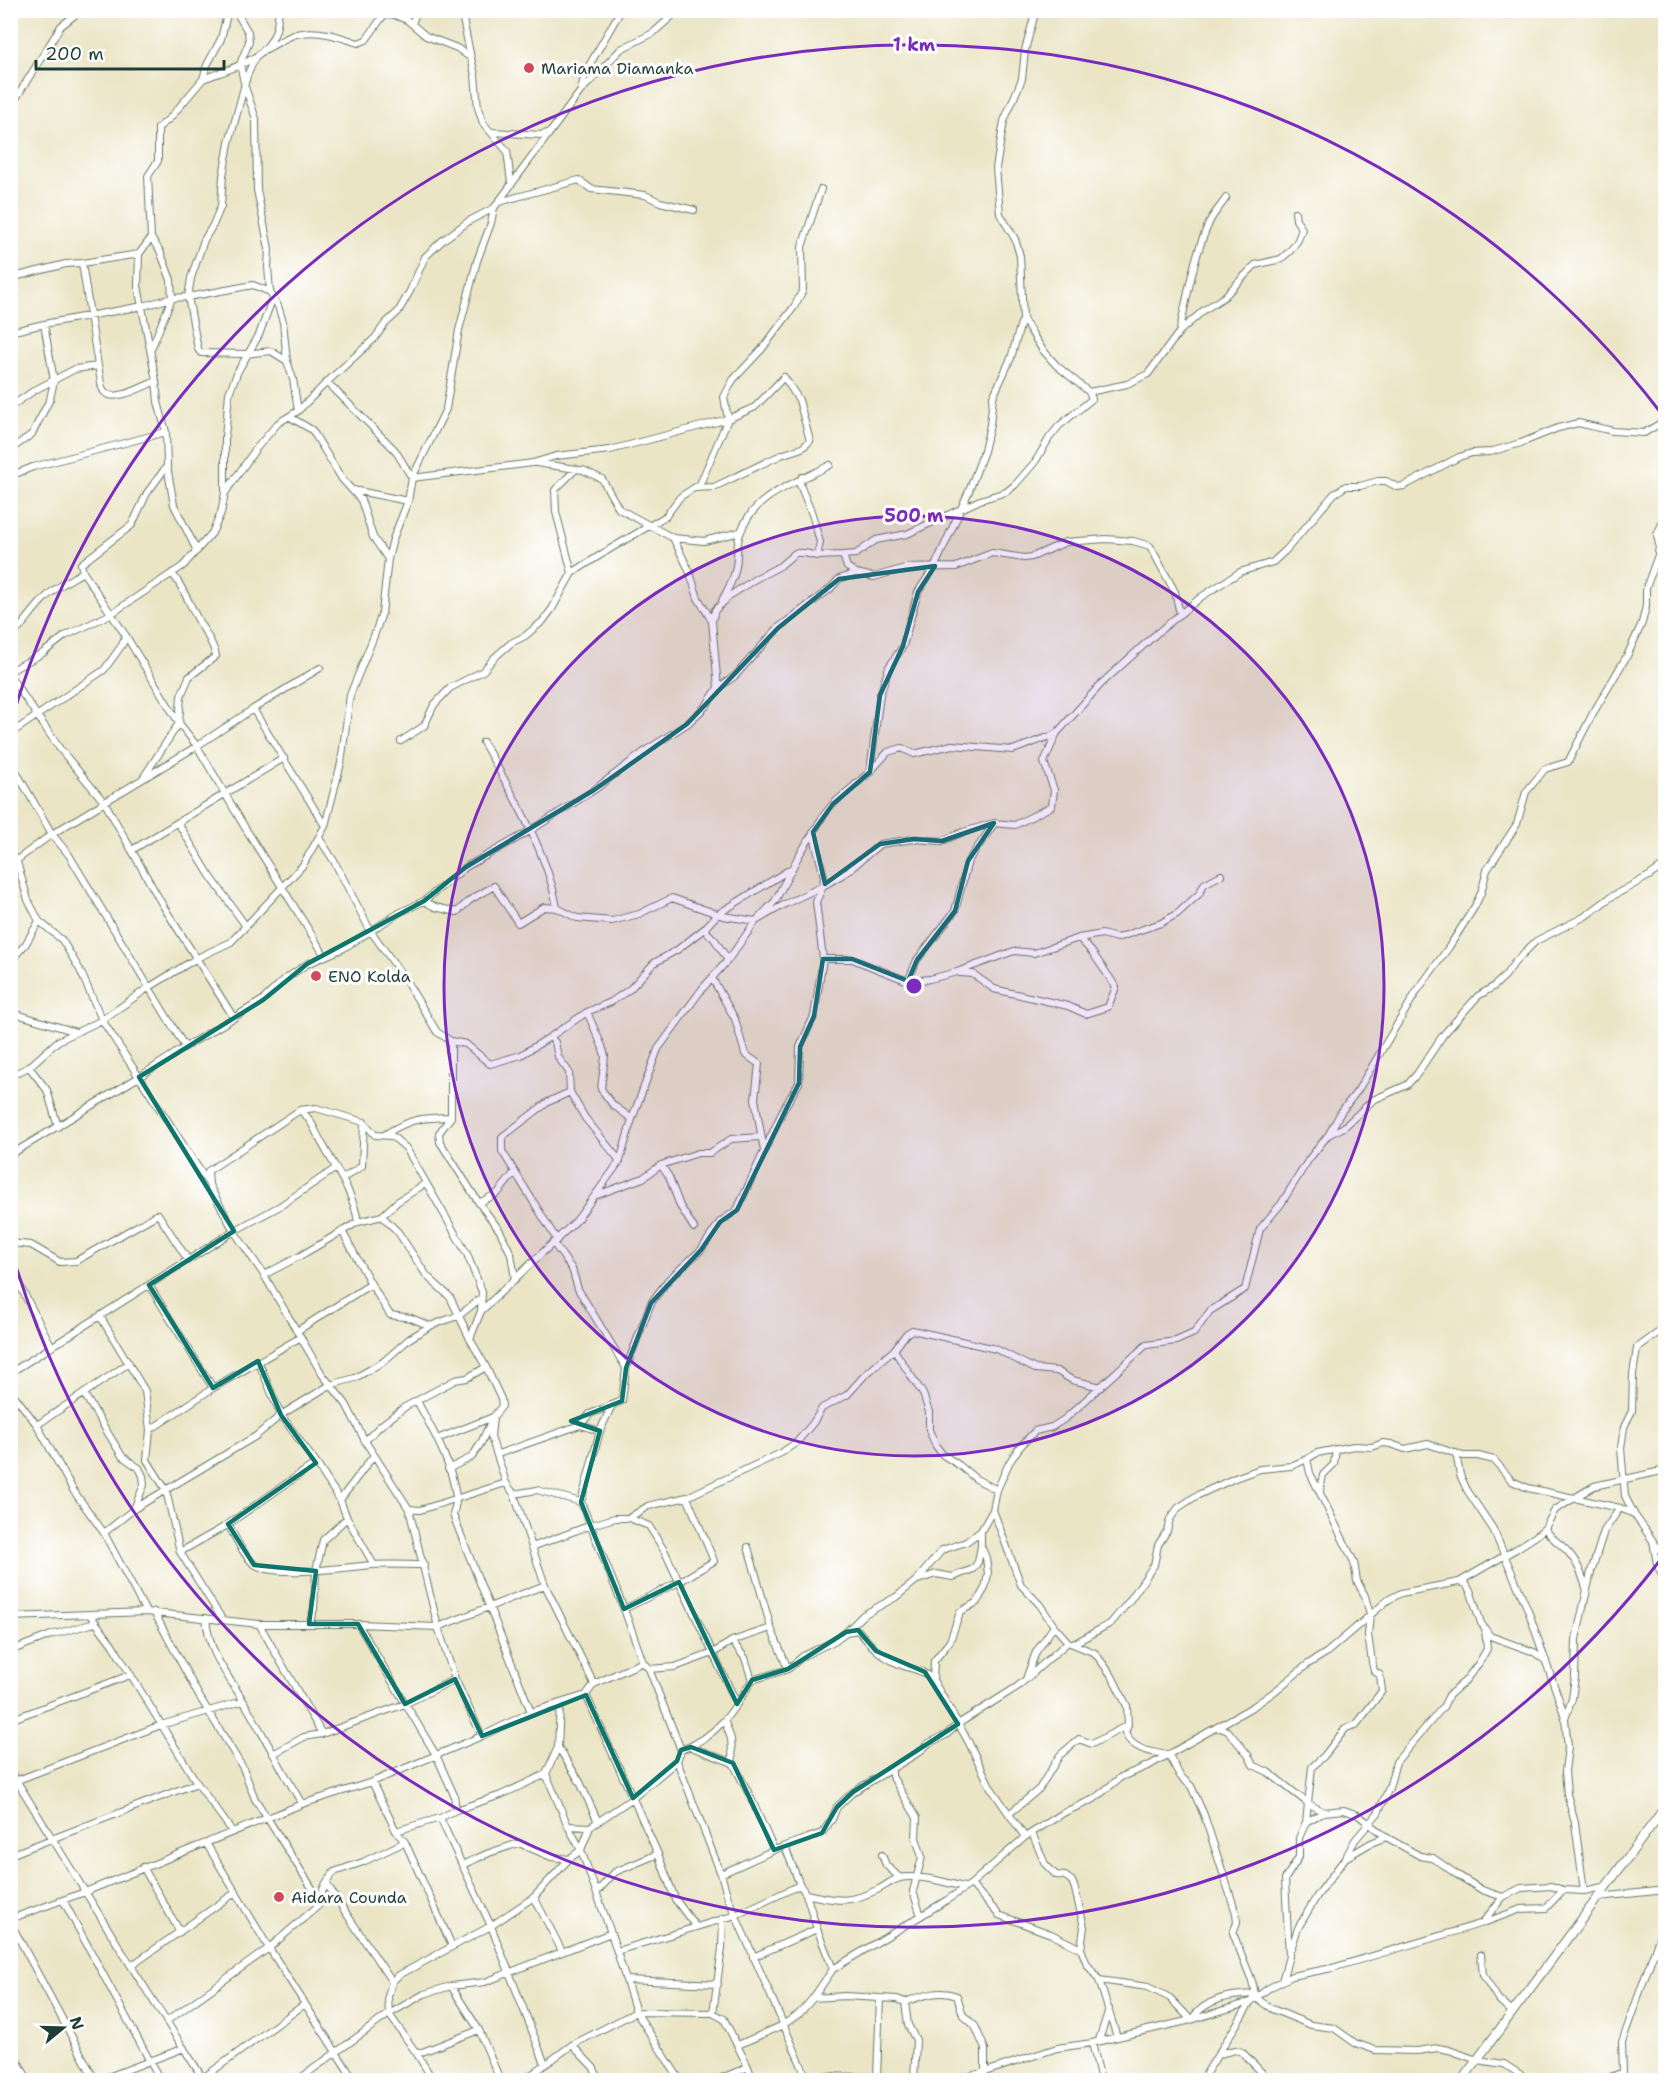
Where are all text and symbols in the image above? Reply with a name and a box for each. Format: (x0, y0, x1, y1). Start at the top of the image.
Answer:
scale bar (36, 33, 224, 71)
text: 1 km (893, 33, 936, 57)
text: 200 m (45, 42, 104, 66)
place label: Mariama Diamanka (541, 58, 693, 79)
marker: Mariama Diamanka (522, 61, 536, 75)
text: 500 m (885, 504, 944, 528)
place label: ENO Kolda (328, 966, 411, 987)
marker: ENO Kolda (309, 969, 323, 983)
centre of rings (904, 976, 924, 996)
place label: Aidara Counda (291, 1887, 407, 1908)
marker: Aidara Counda (272, 1890, 286, 1904)
north arrow (33, 1998, 93, 2058)
text: N (65, 2014, 89, 2033)

